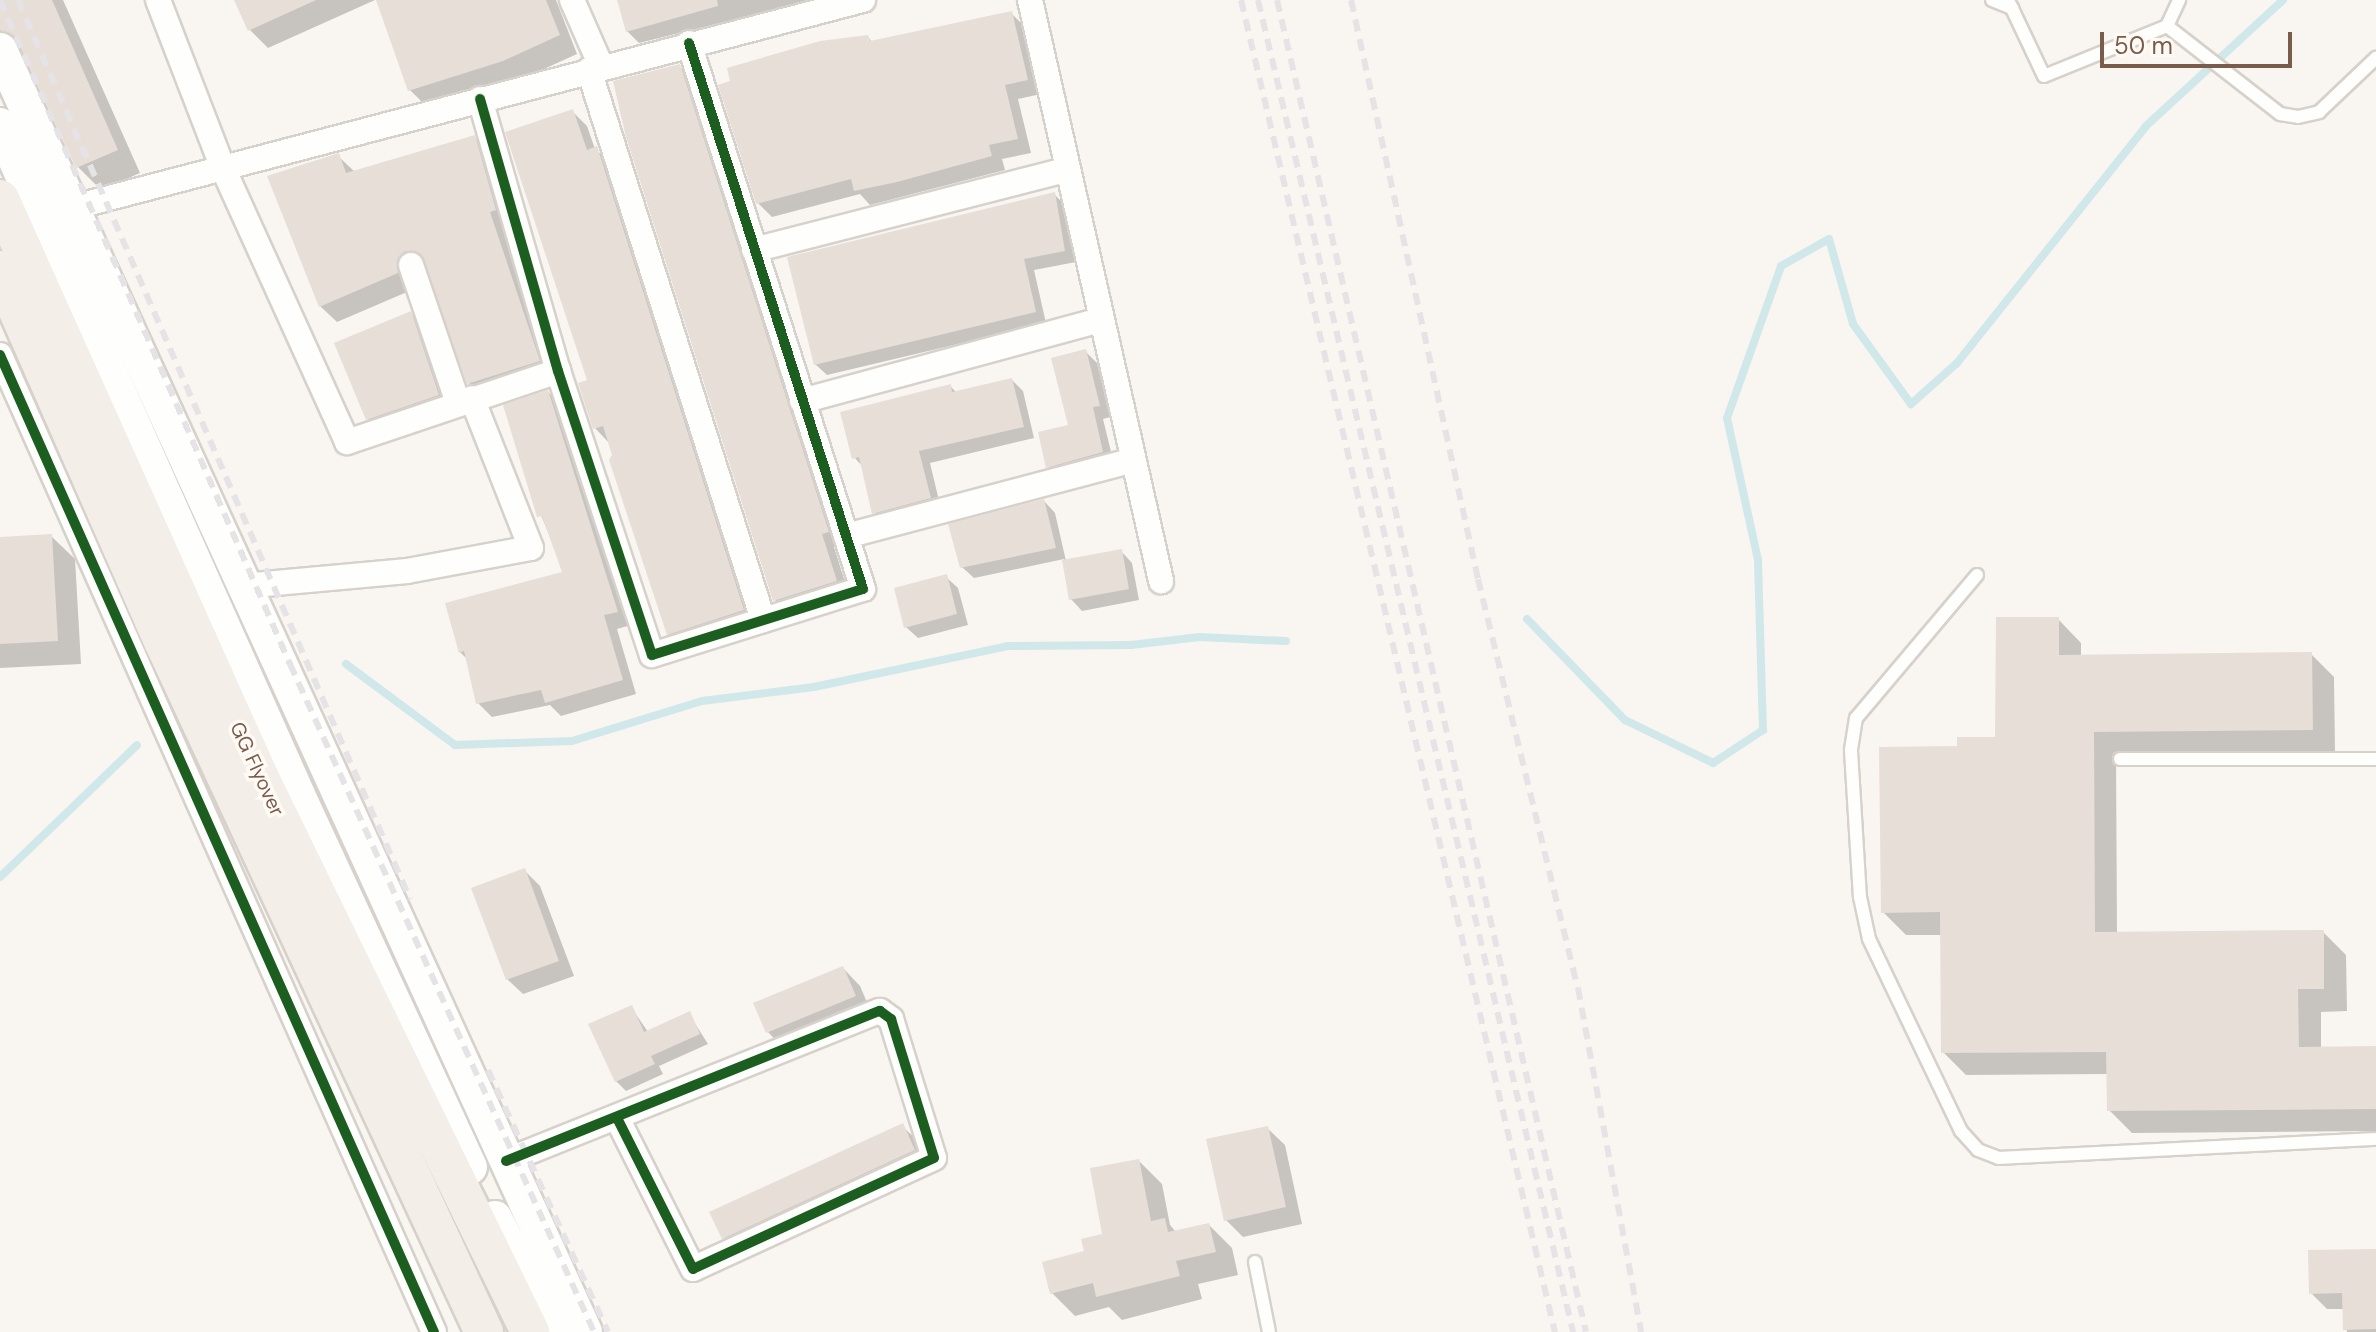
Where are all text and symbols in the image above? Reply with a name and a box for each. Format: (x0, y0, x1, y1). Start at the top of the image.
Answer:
scale bar (2104, 16, 2296, 66)
text: 50 m (2114, 30, 2173, 61)
street label: GG Flyover (225, 718, 289, 820)

